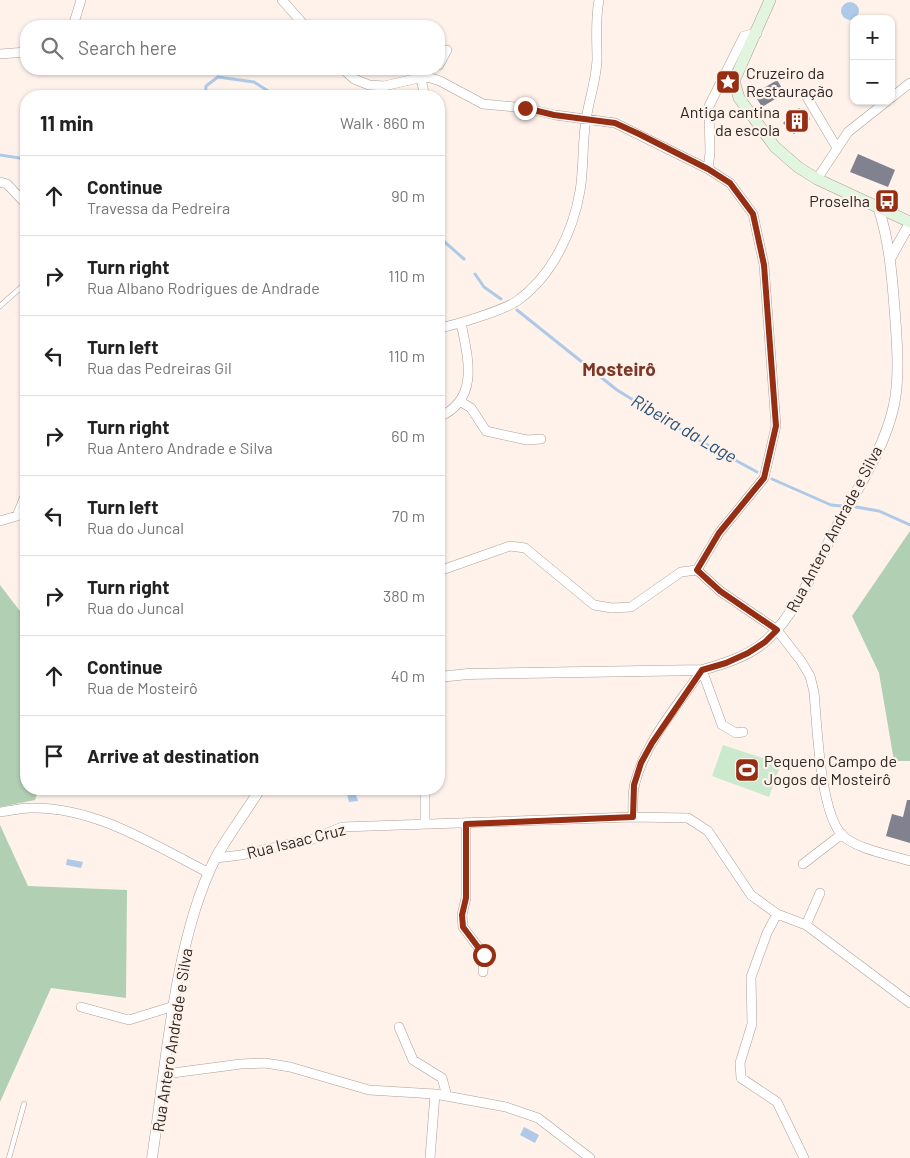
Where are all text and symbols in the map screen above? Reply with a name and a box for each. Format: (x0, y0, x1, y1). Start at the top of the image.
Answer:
map controls (850, 15, 895, 105)
button: + (850, 15, 895, 60)
search box (20, 20, 445, 75)
icon: search (38, 34, 66, 62)
text: Search here (78, 36, 177, 59)
button: − (850, 60, 895, 105)
place label: Cruzeiro da Restauração (746, 63, 833, 100)
place icon: Cruzeiro da Restauração (715, 69, 741, 95)
route end (514, 97, 537, 120)
place label: Antiga cantina da escola (680, 102, 780, 139)
building icon: Antiga cantina da escola (784, 108, 810, 134)
text: 11 min (40, 110, 94, 135)
text: Walk · 860 m (340, 113, 425, 132)
text: Continue (87, 175, 163, 198)
icon: ahead (40, 182, 68, 210)
text: 90 m (391, 186, 425, 205)
bus stop icon: Proselha (874, 188, 900, 214)
place label: Proselha (809, 191, 870, 210)
text: Travessa da Pedreira (87, 198, 230, 217)
text: Turn right (87, 255, 169, 278)
icon: right (40, 262, 68, 290)
text: 110 m (388, 266, 425, 285)
text: Rua Albano Rodrigues de Andrade (87, 278, 320, 297)
text: Turn left (87, 335, 158, 358)
icon: left (40, 342, 68, 370)
text: 110 m (388, 346, 425, 365)
district label: Mosteirô (582, 357, 656, 380)
text: Rua das Pedreiras Gil (87, 358, 232, 377)
water label: Ribeira da Lage (628, 389, 741, 467)
text: Turn right (87, 415, 169, 438)
icon: right (40, 422, 68, 450)
text: 60 m (391, 426, 425, 445)
text: Rua Antero Andrade e Silva (87, 438, 273, 457)
street label: Rua Antero Andrade e Silva (782, 442, 886, 615)
text: Turn left (87, 495, 158, 518)
icon: left (40, 502, 68, 530)
text: 70 m (392, 506, 425, 525)
text: Rua do Juncal (87, 518, 184, 537)
text: Turn right (87, 575, 169, 598)
icon: right (40, 582, 68, 610)
text: 380 m (383, 586, 425, 605)
text: Rua do Juncal (87, 598, 184, 617)
text: Continue (87, 655, 163, 678)
icon: ahead (40, 662, 68, 690)
text: 40 m (391, 666, 425, 685)
text: Rua de Mosteirô (87, 678, 198, 697)
icon: arrive (40, 742, 68, 770)
text: Arrive at destination (87, 744, 259, 767)
place label: Pequeno Campo de Jogos de Mosteirô (764, 751, 897, 788)
sports icon: Pequeno Campo de Jogos de Mosteirô (734, 757, 760, 783)
street label: Rua Isaac Cruz (245, 819, 347, 862)
route start (473, 944, 496, 967)
street label: Rua Antero Andrade e Silva (148, 947, 195, 1133)

